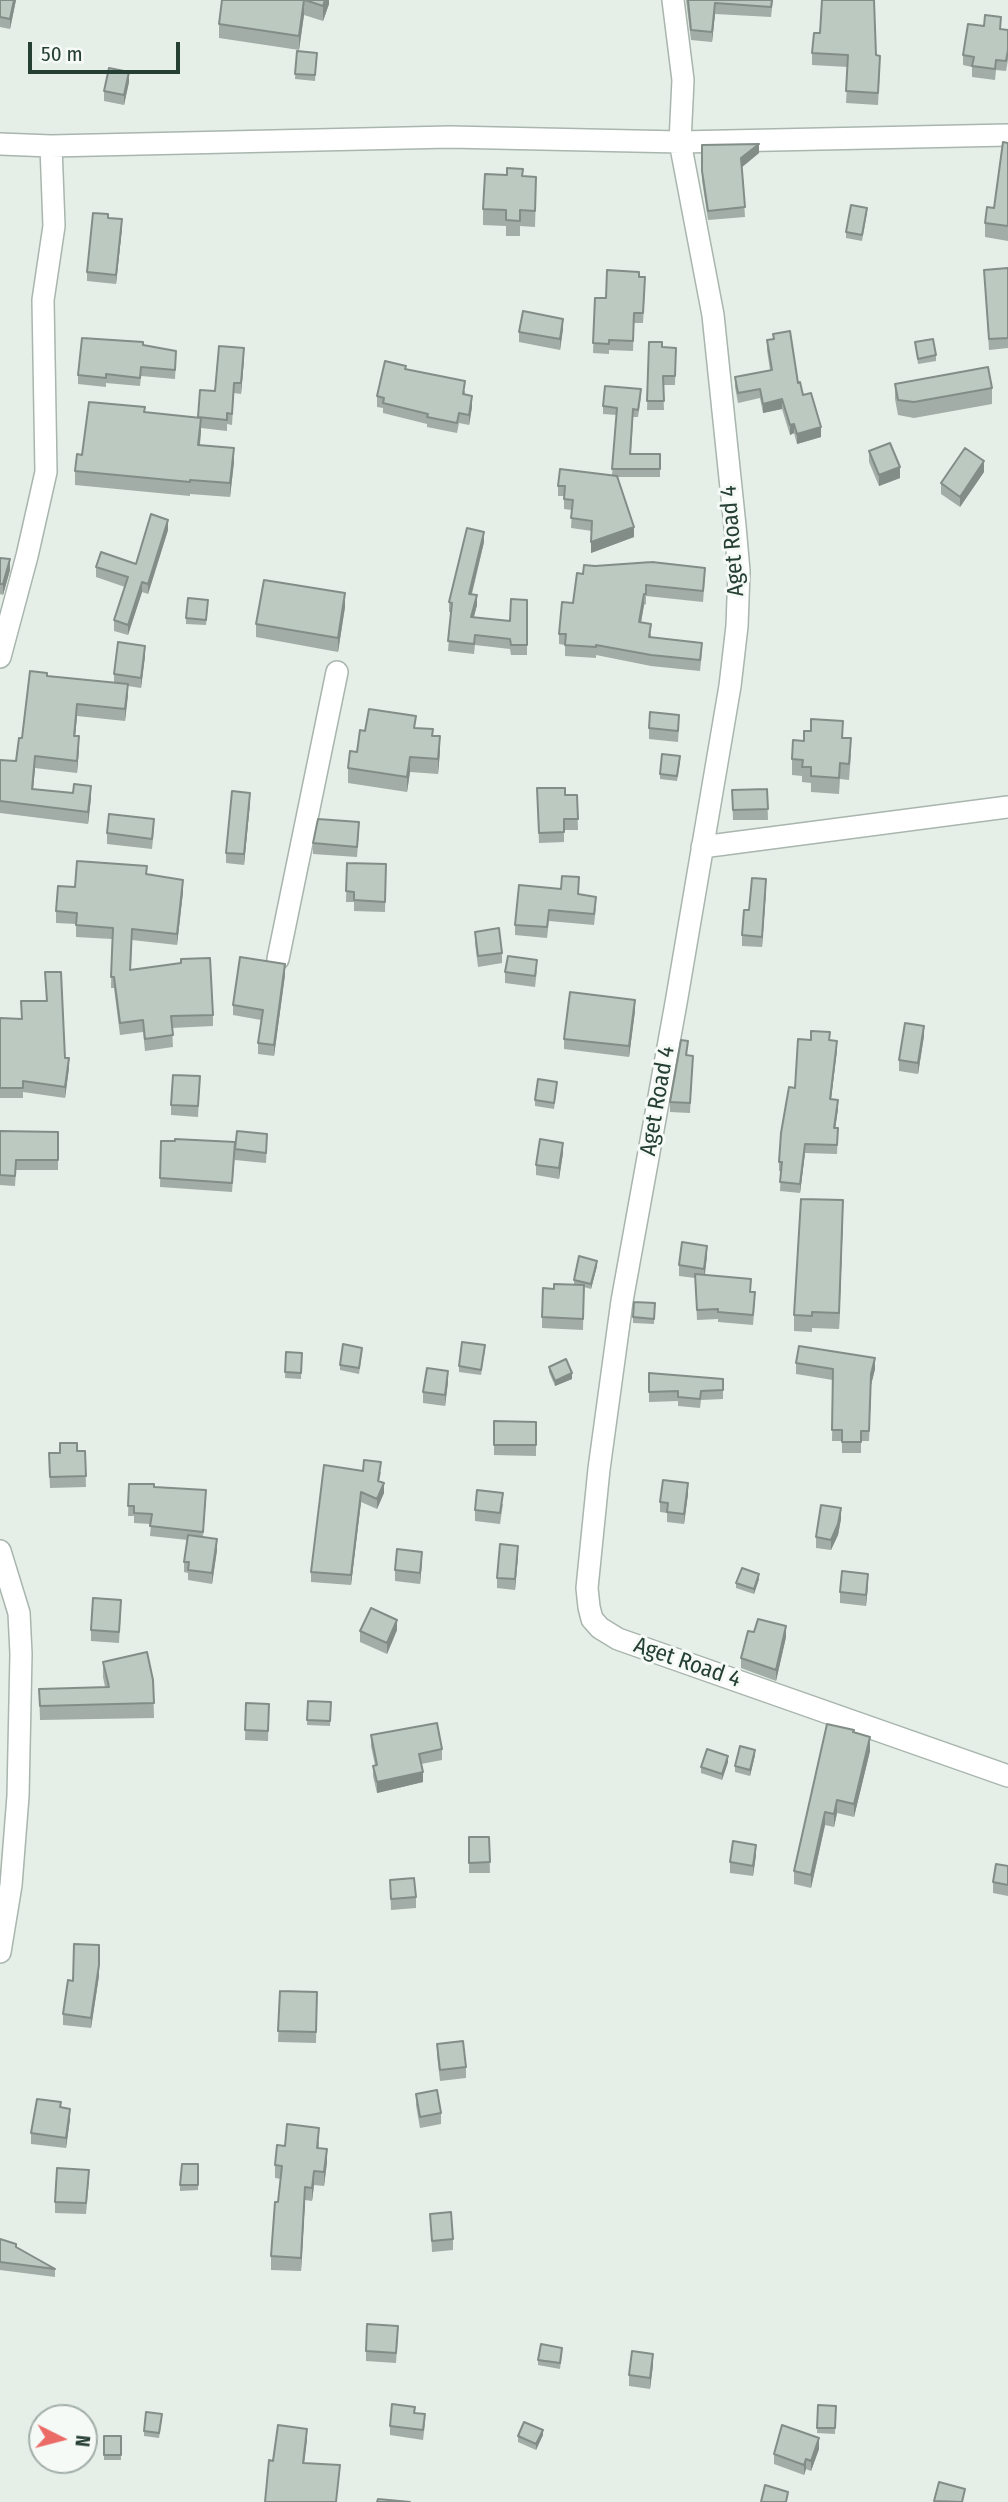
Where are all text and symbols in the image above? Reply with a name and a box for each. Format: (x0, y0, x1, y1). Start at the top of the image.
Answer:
scale bar (32, 28, 184, 72)
text: 50 m (41, 41, 83, 67)
street label: Aget Road 4 (715, 485, 751, 597)
street label: Aget Road 4 (635, 1044, 681, 1158)
street label: Aget Road 4 (630, 1632, 744, 1694)
north arrow (28, 2404, 98, 2474)
text: N (70, 2434, 94, 2448)

